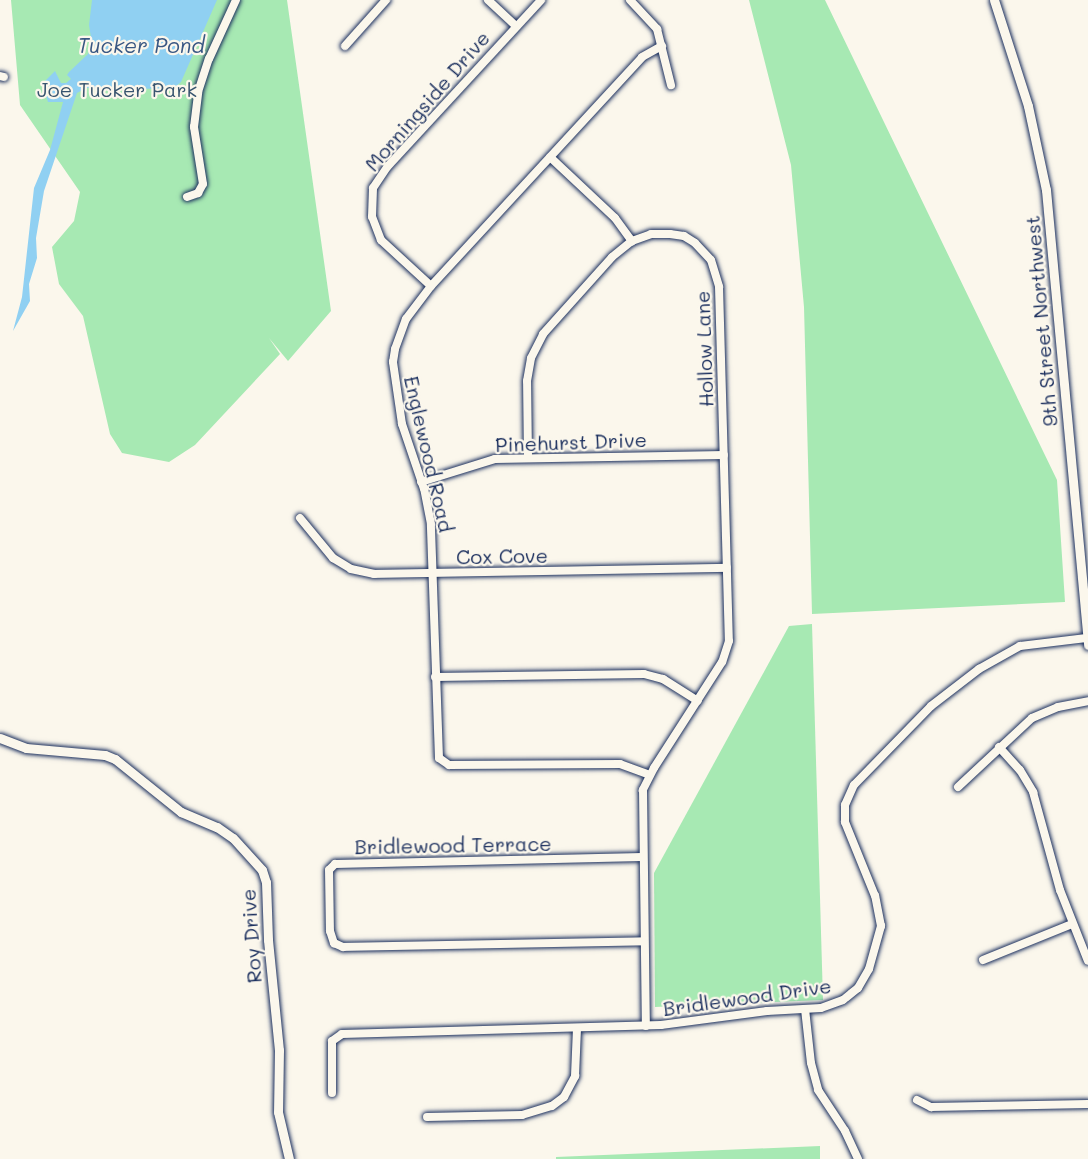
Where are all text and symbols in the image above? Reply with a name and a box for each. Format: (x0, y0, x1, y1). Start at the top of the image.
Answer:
street label: Morningside Drive (360, 26, 494, 176)
water label: Tucker Pond (77, 32, 205, 58)
park label: Joe Tucker Park (37, 77, 197, 101)
street label: 9th Street Northwest (1020, 215, 1062, 427)
street label: Hollow Lane (690, 290, 718, 408)
street label: Englewood Road (399, 374, 459, 534)
street label: Pinehurst Drive (495, 427, 647, 457)
street label: Cox Cove (456, 543, 548, 569)
street label: Bridlewood Terrace (354, 831, 552, 859)
street label: Roy Drive (236, 888, 266, 984)
street label: Bridlewood Drive (661, 973, 833, 1021)

